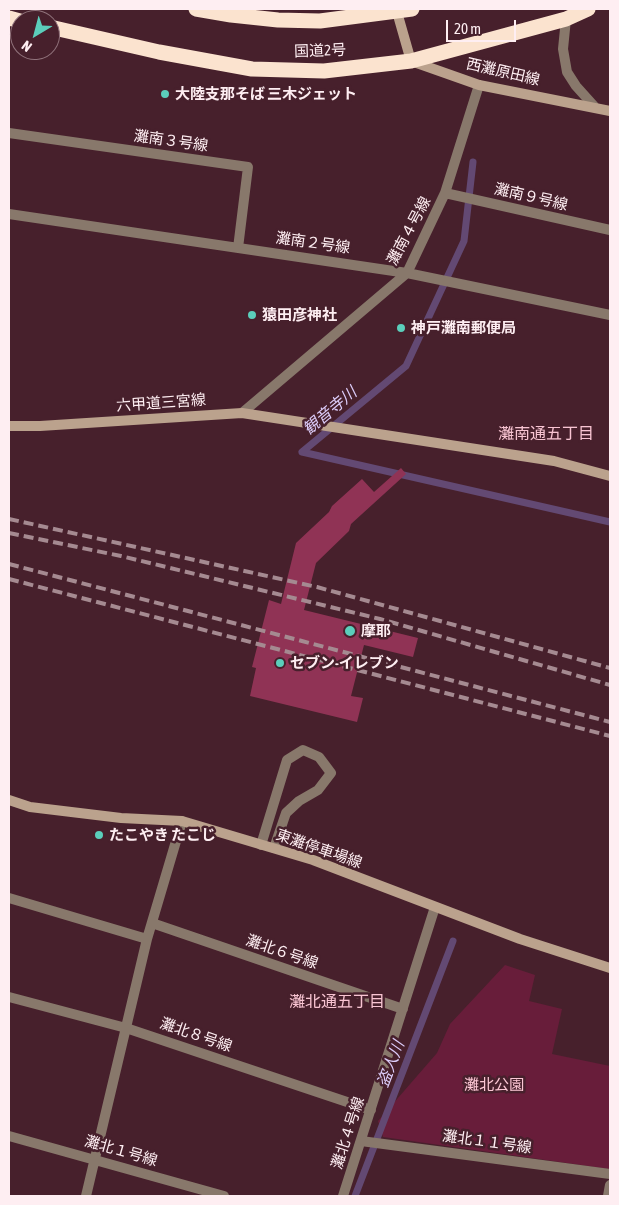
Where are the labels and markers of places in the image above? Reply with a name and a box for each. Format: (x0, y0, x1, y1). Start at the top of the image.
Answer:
place label: 大陸支那そば 三木ジェット (175, 85, 357, 103)
marker: 大陸支那そば 三木ジェット (159, 88, 171, 100)
place label: 猿田彦神社 (262, 306, 337, 324)
marker: 猿田彦神社 (246, 309, 258, 321)
place label: 神戸灘南郵便局 (411, 319, 516, 337)
marker: 神戸灘南郵便局 (395, 322, 407, 334)
place label: 摩耶 (361, 622, 391, 640)
marker: 摩耶 (343, 624, 357, 638)
place label: セブン-イレブン (290, 654, 399, 672)
marker: セブン-イレブン (274, 657, 286, 669)
place label: たこやき たこじ (109, 826, 216, 844)
marker: たこやき たこじ (93, 829, 105, 841)

